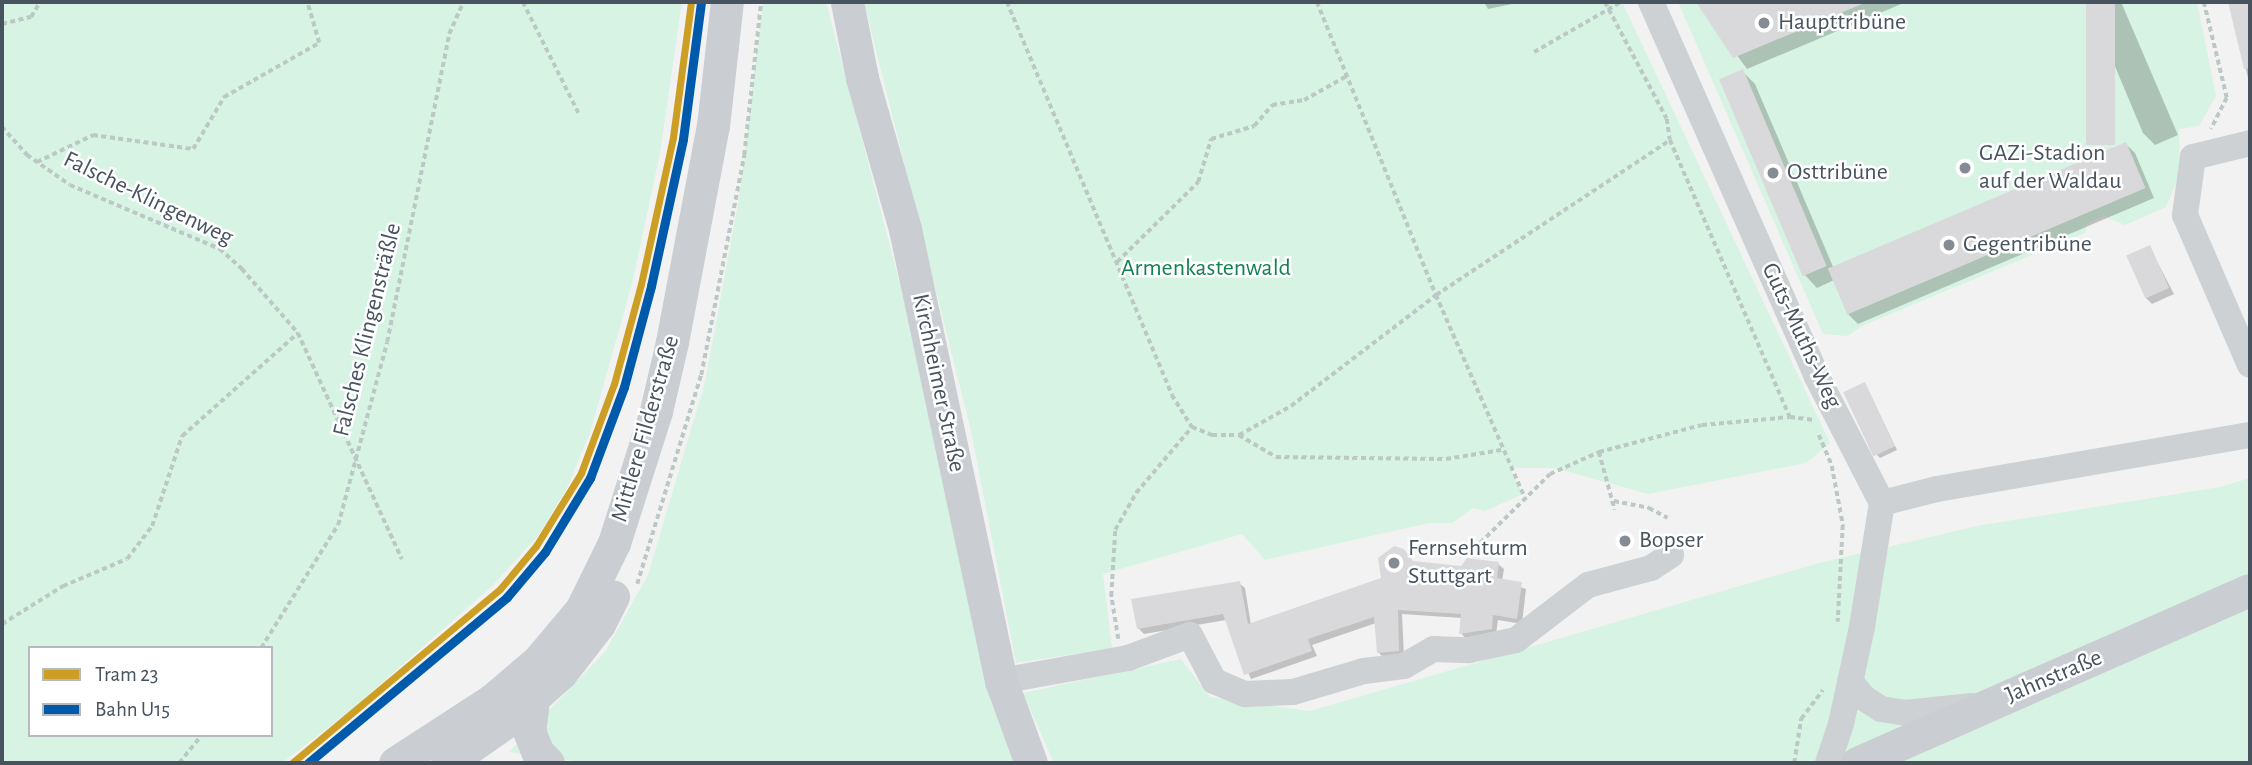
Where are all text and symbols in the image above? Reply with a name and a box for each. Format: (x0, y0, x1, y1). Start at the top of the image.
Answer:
place label: Haupttribüne (1778, 9, 1906, 37)
marker: Haupttribüne (1756, 15, 1772, 31)
place label: GAZi-Stadion auf der Waldau (1979, 140, 2121, 196)
street label: Falsche-Klingenweg (58, 145, 238, 253)
place label: Osttribüne (1787, 159, 1888, 187)
marker: GAZi-Stadion auf der Waldau (1957, 160, 1973, 176)
marker: Osttribüne (1765, 165, 1781, 181)
street label: Falsches Klingensträßle (328, 220, 408, 440)
place label: Gegentribüne (1963, 231, 2092, 259)
marker: Gegentribüne (1941, 237, 1957, 253)
park label: Armenkastenwald (1121, 255, 1291, 283)
street label: Guts-Muths-Weg (1755, 259, 1847, 413)
street label: Kirchheimer Straße (905, 291, 971, 475)
street label: Mittlere Filderstraße (606, 332, 686, 526)
place label: Bopser (1639, 527, 1703, 555)
marker: Bopser (1617, 533, 1633, 549)
place label: Fernsehturm Stuttgart (1408, 535, 1528, 591)
marker: Fernsehturm Stuttgart (1386, 555, 1402, 571)
street label: Jahnstraße (2001, 644, 2107, 710)
legend (28, 646, 273, 737)
text: Tram 23 (95, 664, 158, 685)
text: Bahn U15 (95, 699, 170, 720)

